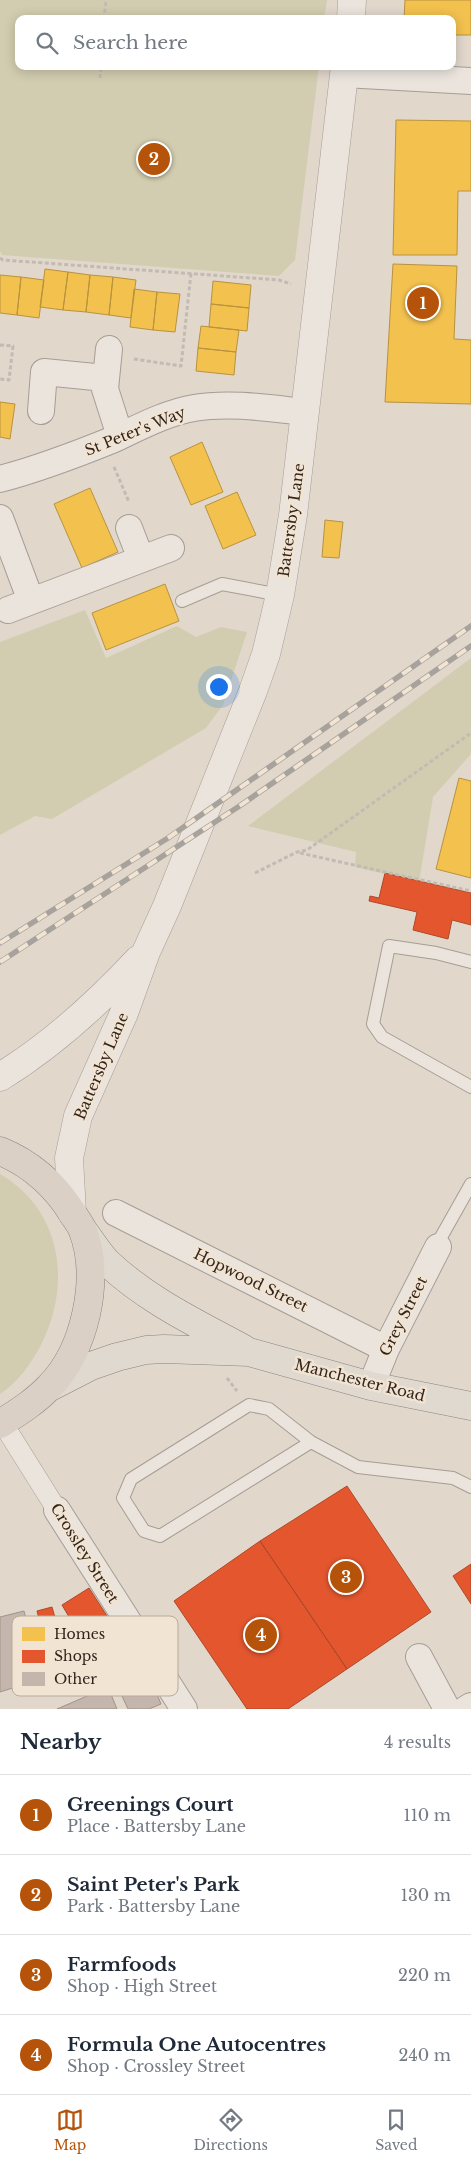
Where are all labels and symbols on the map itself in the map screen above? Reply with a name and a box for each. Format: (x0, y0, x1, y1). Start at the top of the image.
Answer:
pin: 2 (138, 140, 170, 178)
pin: 1 (407, 284, 439, 322)
street label: St Peter's Way (82, 402, 188, 460)
street label: Battersby Lane (274, 462, 308, 578)
your location (206, 674, 232, 700)
street label: Battersby Lane (70, 1009, 132, 1123)
street label: Hopwood Street (191, 1244, 312, 1316)
street label: Grey Street (375, 1273, 431, 1359)
street label: Manchester Road (293, 1355, 427, 1405)
street label: Crossley Street (47, 1500, 124, 1607)
pin: 3 (330, 1558, 362, 1596)
legend (12, 1616, 178, 1696)
pin: 4 (245, 1616, 277, 1654)
text: Homes (54, 1625, 105, 1643)
text: Shops (54, 1647, 98, 1665)
text: Other (54, 1670, 97, 1688)

